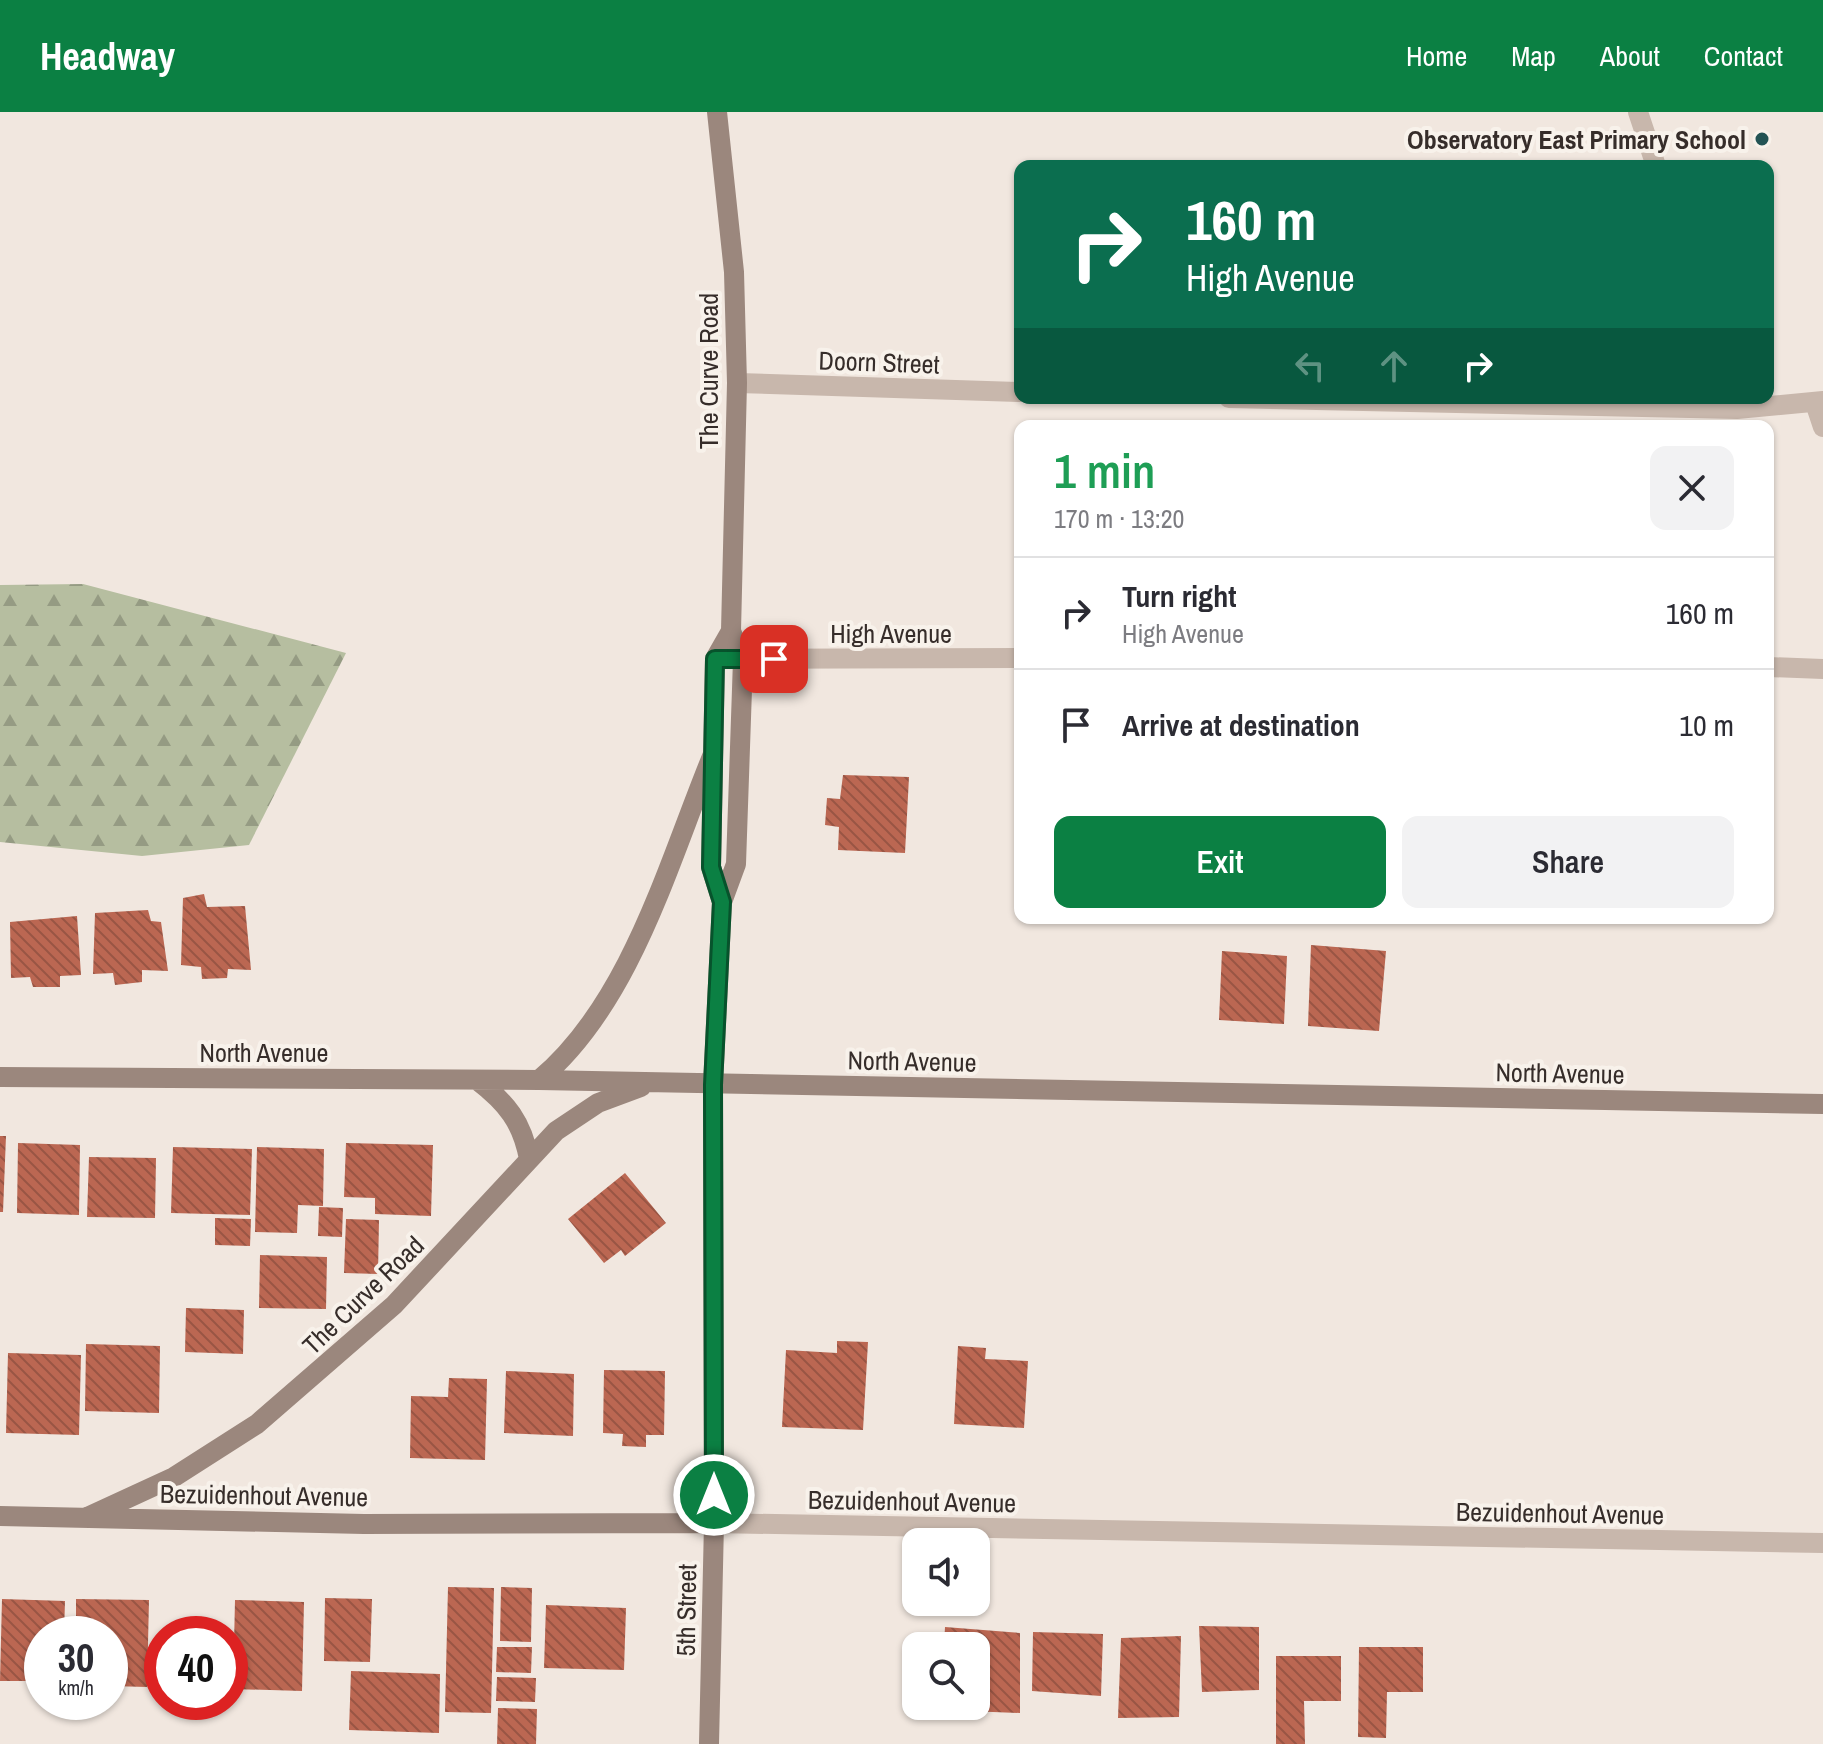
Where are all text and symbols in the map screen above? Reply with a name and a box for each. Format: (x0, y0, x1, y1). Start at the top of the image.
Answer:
text: Headway (40, 31, 175, 82)
text: Home (1406, 37, 1467, 75)
text: Map (1511, 37, 1556, 75)
text: About (1600, 37, 1660, 75)
text: Contact (1704, 37, 1783, 75)
place label: Observatory East Primary School (1407, 122, 1746, 157)
marker: Observatory East Primary School (1753, 130, 1771, 148)
text: 160 m (1186, 182, 1316, 257)
icon: right (1054, 192, 1158, 296)
text: High Avenue (1186, 254, 1355, 302)
street label: The Curve Road (691, 293, 726, 449)
street label: Doorn Street (818, 342, 940, 382)
icon: left (1288, 344, 1332, 388)
icon: ahead (1372, 344, 1416, 388)
icon: right (1456, 344, 1500, 388)
text: 1 min (1054, 438, 1155, 503)
button: close (1650, 446, 1734, 530)
text: 170 m · 13:20 (1054, 501, 1184, 536)
text: Turn right (1122, 576, 1236, 616)
icon: right (1054, 591, 1098, 635)
text: 160 m (1666, 593, 1734, 633)
street label: High Avenue (830, 616, 952, 651)
text: High Avenue (1122, 616, 1244, 651)
pin (740, 625, 808, 693)
icon: arrive (752, 637, 796, 681)
icon: arrive (1054, 703, 1098, 747)
text: Arrive at destination (1122, 705, 1360, 745)
text: 10 m (1679, 705, 1734, 745)
button: Exit (1054, 816, 1386, 908)
button: Share (1402, 816, 1734, 908)
street label: North Avenue (200, 1035, 328, 1070)
street label: North Avenue (847, 1042, 977, 1080)
street label: North Avenue (1495, 1054, 1625, 1092)
street label: The Curve Road (295, 1228, 431, 1362)
position arrow (672, 1453, 756, 1537)
street label: Bezuidenhout Avenue (160, 1476, 368, 1514)
street label: Bezuidenhout Avenue (808, 1482, 1016, 1520)
street label: Bezuidenhout Avenue (1456, 1494, 1664, 1532)
map controls (902, 1528, 990, 1720)
button: sound (902, 1528, 990, 1616)
street label: 5th Street (668, 1563, 704, 1657)
speed limit sign: 40 (144, 1616, 248, 1720)
text: 30 (58, 1631, 94, 1684)
button: search (902, 1632, 990, 1720)
text: km/h (58, 1674, 94, 1701)

